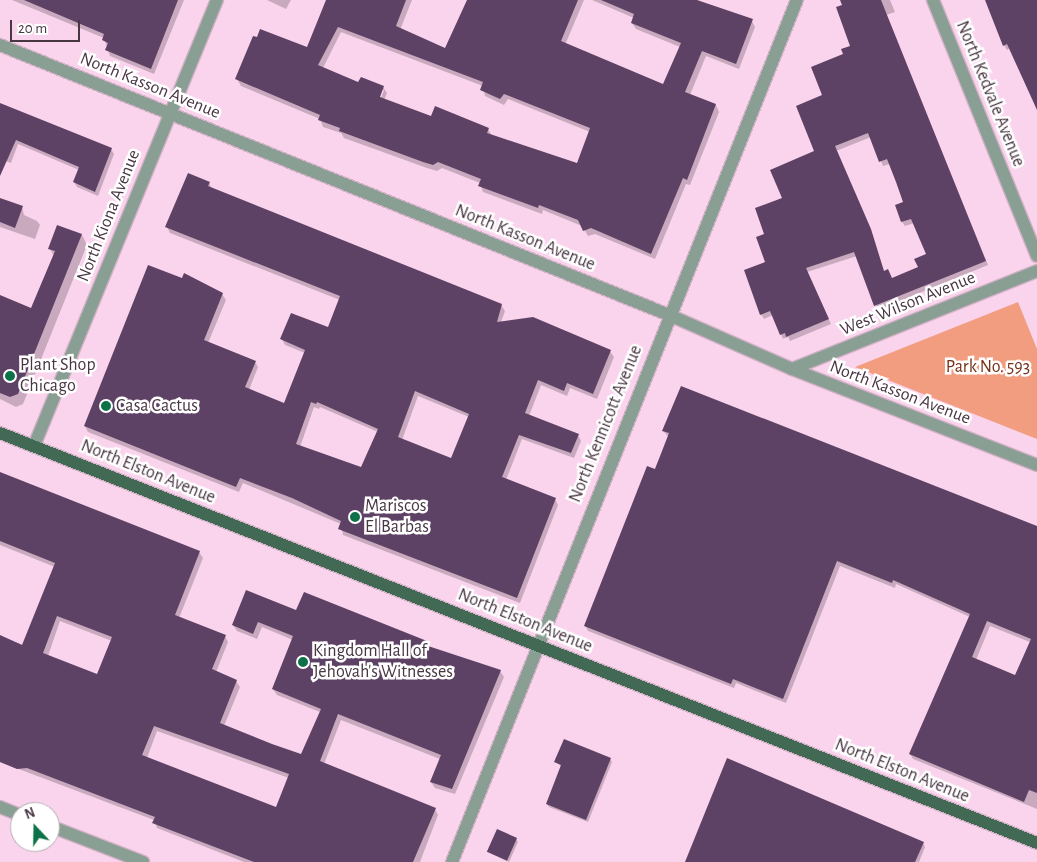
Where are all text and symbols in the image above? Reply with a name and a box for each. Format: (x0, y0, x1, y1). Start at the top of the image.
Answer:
scale bar (12, 10, 82, 42)
street label: North Kedvale Avenue (951, 18, 1029, 170)
text: 20 m (18, 21, 47, 36)
street label: North Kasson Avenue (77, 48, 223, 124)
street label: North Kiona Avenue (73, 147, 145, 285)
street label: North Kasson Avenue (452, 200, 598, 276)
street label: West Wilson Avenue (837, 267, 979, 341)
street label: North Kennicott Avenue (565, 342, 647, 506)
place label: Plant Shop Chicago (20, 355, 96, 398)
street label: North Kasson Avenue (827, 356, 973, 430)
park label: Park No. 593 (946, 356, 1030, 378)
marker: Plant Shop Chicago (4, 370, 16, 382)
place label: Casa Cactus (116, 395, 198, 417)
marker: Casa Cactus (100, 400, 112, 412)
street label: North Elston Avenue (78, 435, 218, 509)
place label: Mariscos El Barbas (365, 496, 429, 538)
marker: Mariscos El Barbas (349, 511, 361, 523)
street label: North Elston Avenue (455, 584, 595, 658)
place label: Kingdom Hall of Jehovah's Witnesses (313, 641, 453, 684)
marker: Kingdom Hall of Jehovah's Witnesses (297, 656, 309, 668)
street label: North Elston Avenue (832, 734, 972, 808)
north arrow (10, 802, 60, 852)
text: N (23, 806, 37, 822)

